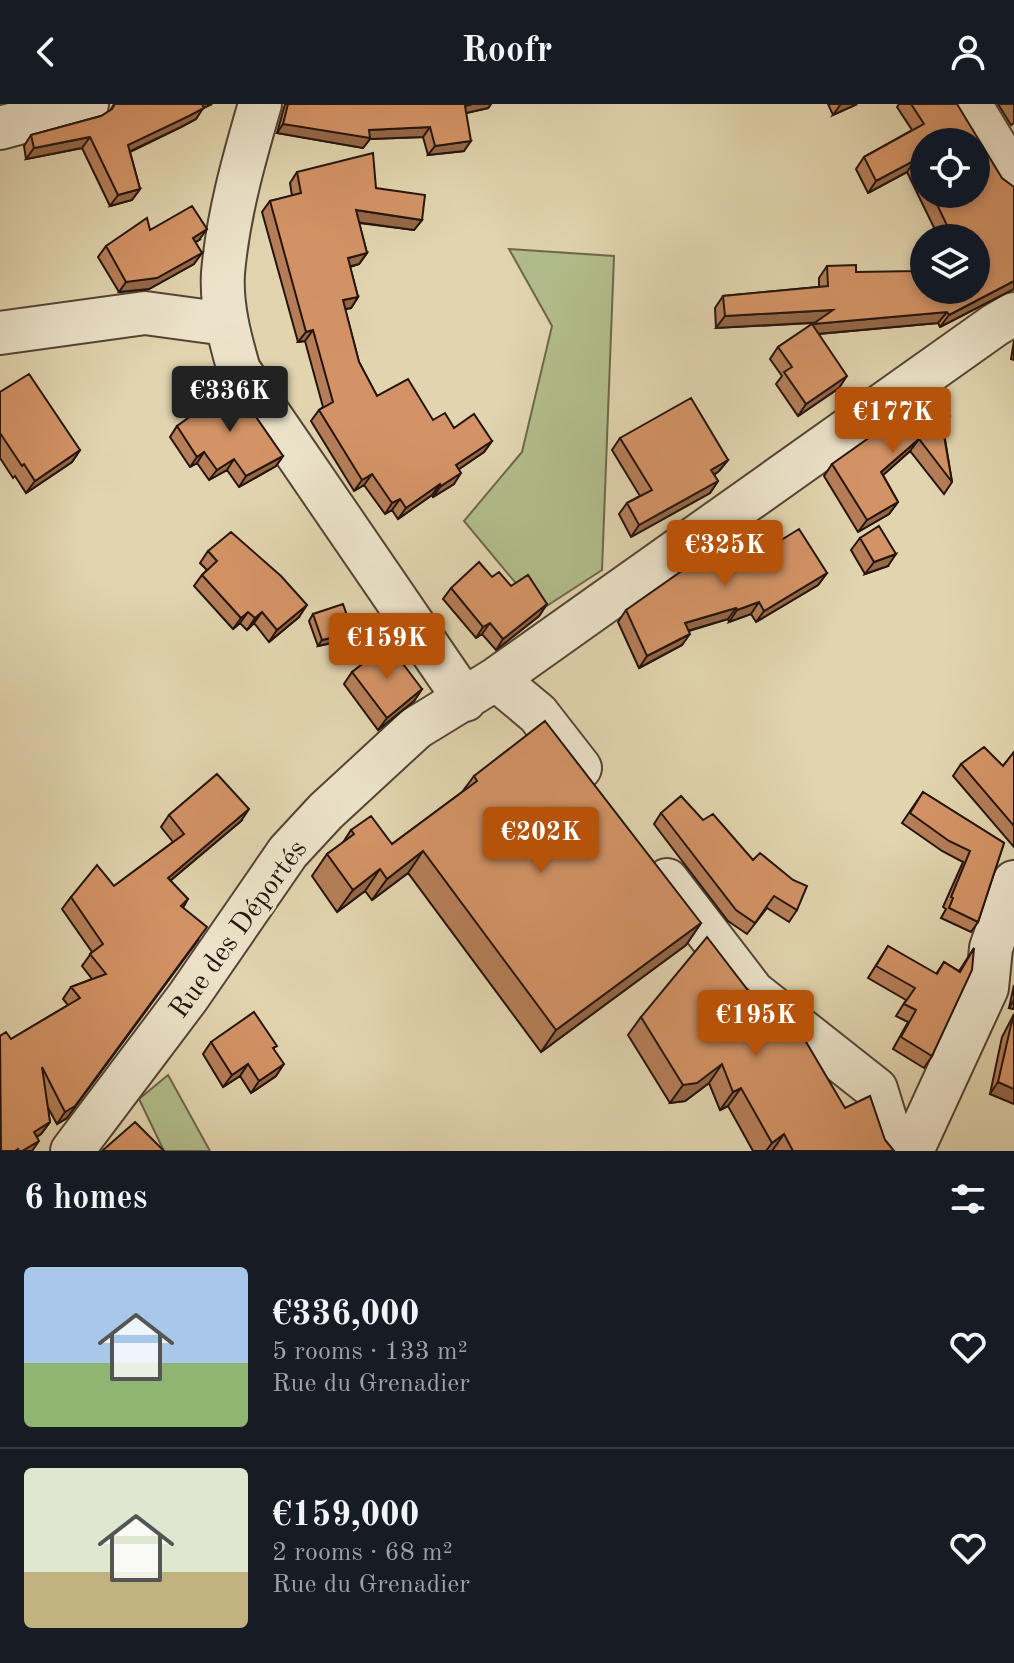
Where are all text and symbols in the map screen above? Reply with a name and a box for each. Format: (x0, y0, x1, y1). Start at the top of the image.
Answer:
icon: back (24, 30, 68, 74)
icon: person (946, 30, 990, 74)
text: Roofr (462, 34, 552, 70)
map controls (910, 128, 990, 304)
button: locate (910, 128, 990, 208)
button: layers (910, 224, 990, 304)
pin: €336K (174, 366, 286, 434)
text: €336K (190, 379, 270, 405)
pin: €177K (837, 387, 949, 455)
text: €177K (853, 400, 933, 426)
pin: €325K (669, 520, 781, 588)
text: €325K (685, 533, 765, 559)
pin: €159K (331, 613, 443, 681)
text: €159K (347, 626, 427, 652)
pin: €202K (485, 807, 597, 875)
text: €202K (501, 820, 581, 846)
street label: Rue des Déportés (166, 836, 313, 1024)
pin: €195K (700, 990, 812, 1058)
text: €195K (716, 1003, 796, 1029)
icon: filters (946, 1177, 990, 1221)
text: 6 homes (24, 1182, 147, 1216)
text: €336,000 (272, 1298, 420, 1332)
icon: home (88, 1299, 184, 1395)
icon: heart (946, 1325, 990, 1369)
text: 5 rooms · 133 m² (272, 1339, 468, 1365)
text: Rue du Grenadier (272, 1371, 470, 1397)
text: €159,000 (272, 1499, 420, 1533)
icon: home (88, 1500, 184, 1596)
icon: heart (946, 1526, 990, 1570)
text: 2 rooms · 68 m² (272, 1540, 453, 1566)
text: Rue du Grenadier (272, 1572, 470, 1598)

